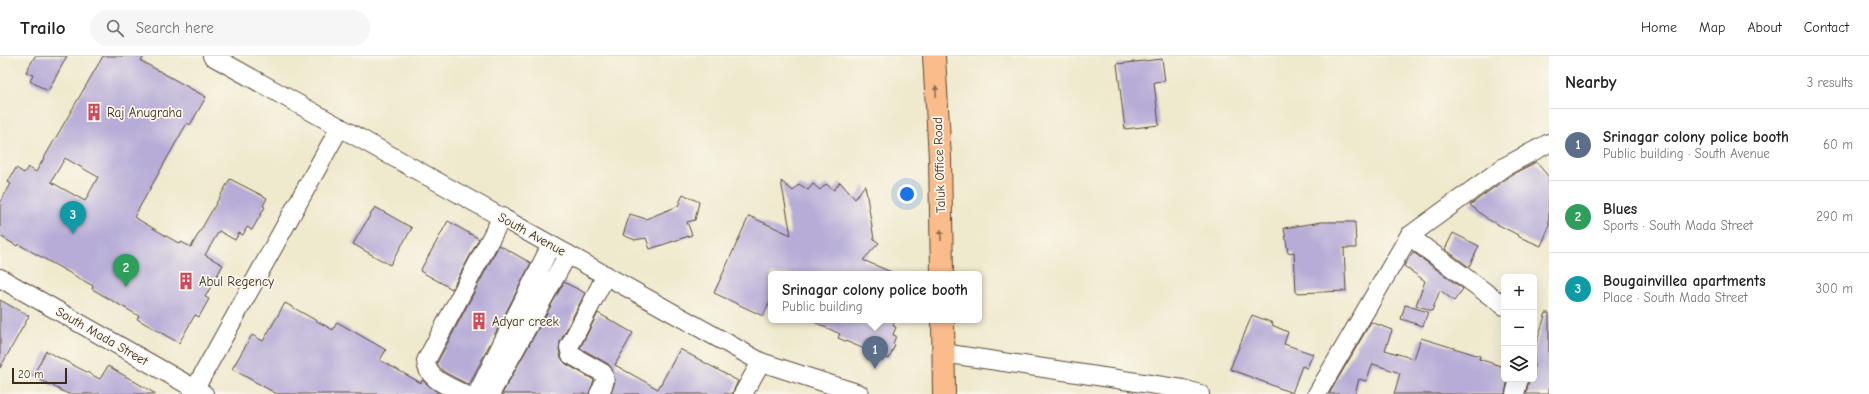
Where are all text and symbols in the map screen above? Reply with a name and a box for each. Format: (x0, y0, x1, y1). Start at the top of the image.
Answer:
search box (90, 10, 370, 46)
text: Trailo (20, 17, 66, 39)
icon: search (104, 17, 126, 39)
text: Search here (136, 19, 214, 37)
text: Home (1641, 19, 1677, 36)
text: Map (1699, 19, 1725, 36)
text: About (1747, 19, 1782, 36)
text: Contact (1804, 19, 1849, 36)
text: Nearby (1565, 73, 1616, 92)
text: 3 results (1807, 75, 1853, 90)
one-way arrow (933, 84, 939, 97)
building icon: Raj Anugraha (84, 102, 104, 122)
place label: Raj Anugraha (107, 105, 182, 120)
street label: Taluk Office Road (930, 117, 948, 213)
text: Srinagar colony police booth (1603, 128, 1789, 146)
text: 1 (1575, 137, 1581, 152)
text: 60 m (1823, 137, 1853, 152)
text: Public building · South Avenue (1603, 146, 1770, 161)
your location (897, 184, 917, 204)
text: Blues (1603, 200, 1637, 218)
pin: 3 (60, 201, 86, 234)
street label: South Avenue (495, 209, 569, 259)
text: 2 (1575, 209, 1581, 224)
text: 290 m (1816, 209, 1853, 224)
text: Sports · South Mada Street (1603, 218, 1753, 233)
one-way arrow (938, 228, 944, 241)
pin: 2 (113, 254, 139, 287)
building icon: Abul Regency (176, 271, 196, 291)
popup (768, 271, 982, 323)
text: Bougainvillea apartments (1603, 272, 1766, 290)
place label: Abul Regency (199, 274, 274, 289)
map controls (1501, 274, 1537, 382)
button: + (1501, 274, 1537, 310)
text: Srinagar colony police booth (782, 281, 968, 299)
text: 3 (1575, 281, 1581, 296)
text: 300 m (1815, 281, 1853, 296)
text: Place · South Mada Street (1603, 290, 1747, 305)
text: Public building (782, 299, 863, 314)
street label: South Mada Street (53, 304, 152, 369)
button: − (1501, 310, 1537, 346)
building icon: Adyar creek (469, 311, 489, 331)
place label: Adyar creek (492, 314, 559, 329)
pin: 1 (862, 336, 888, 369)
button: layers (1501, 346, 1537, 382)
scale bar (12, 366, 67, 385)
text: 20 m (18, 368, 43, 381)

